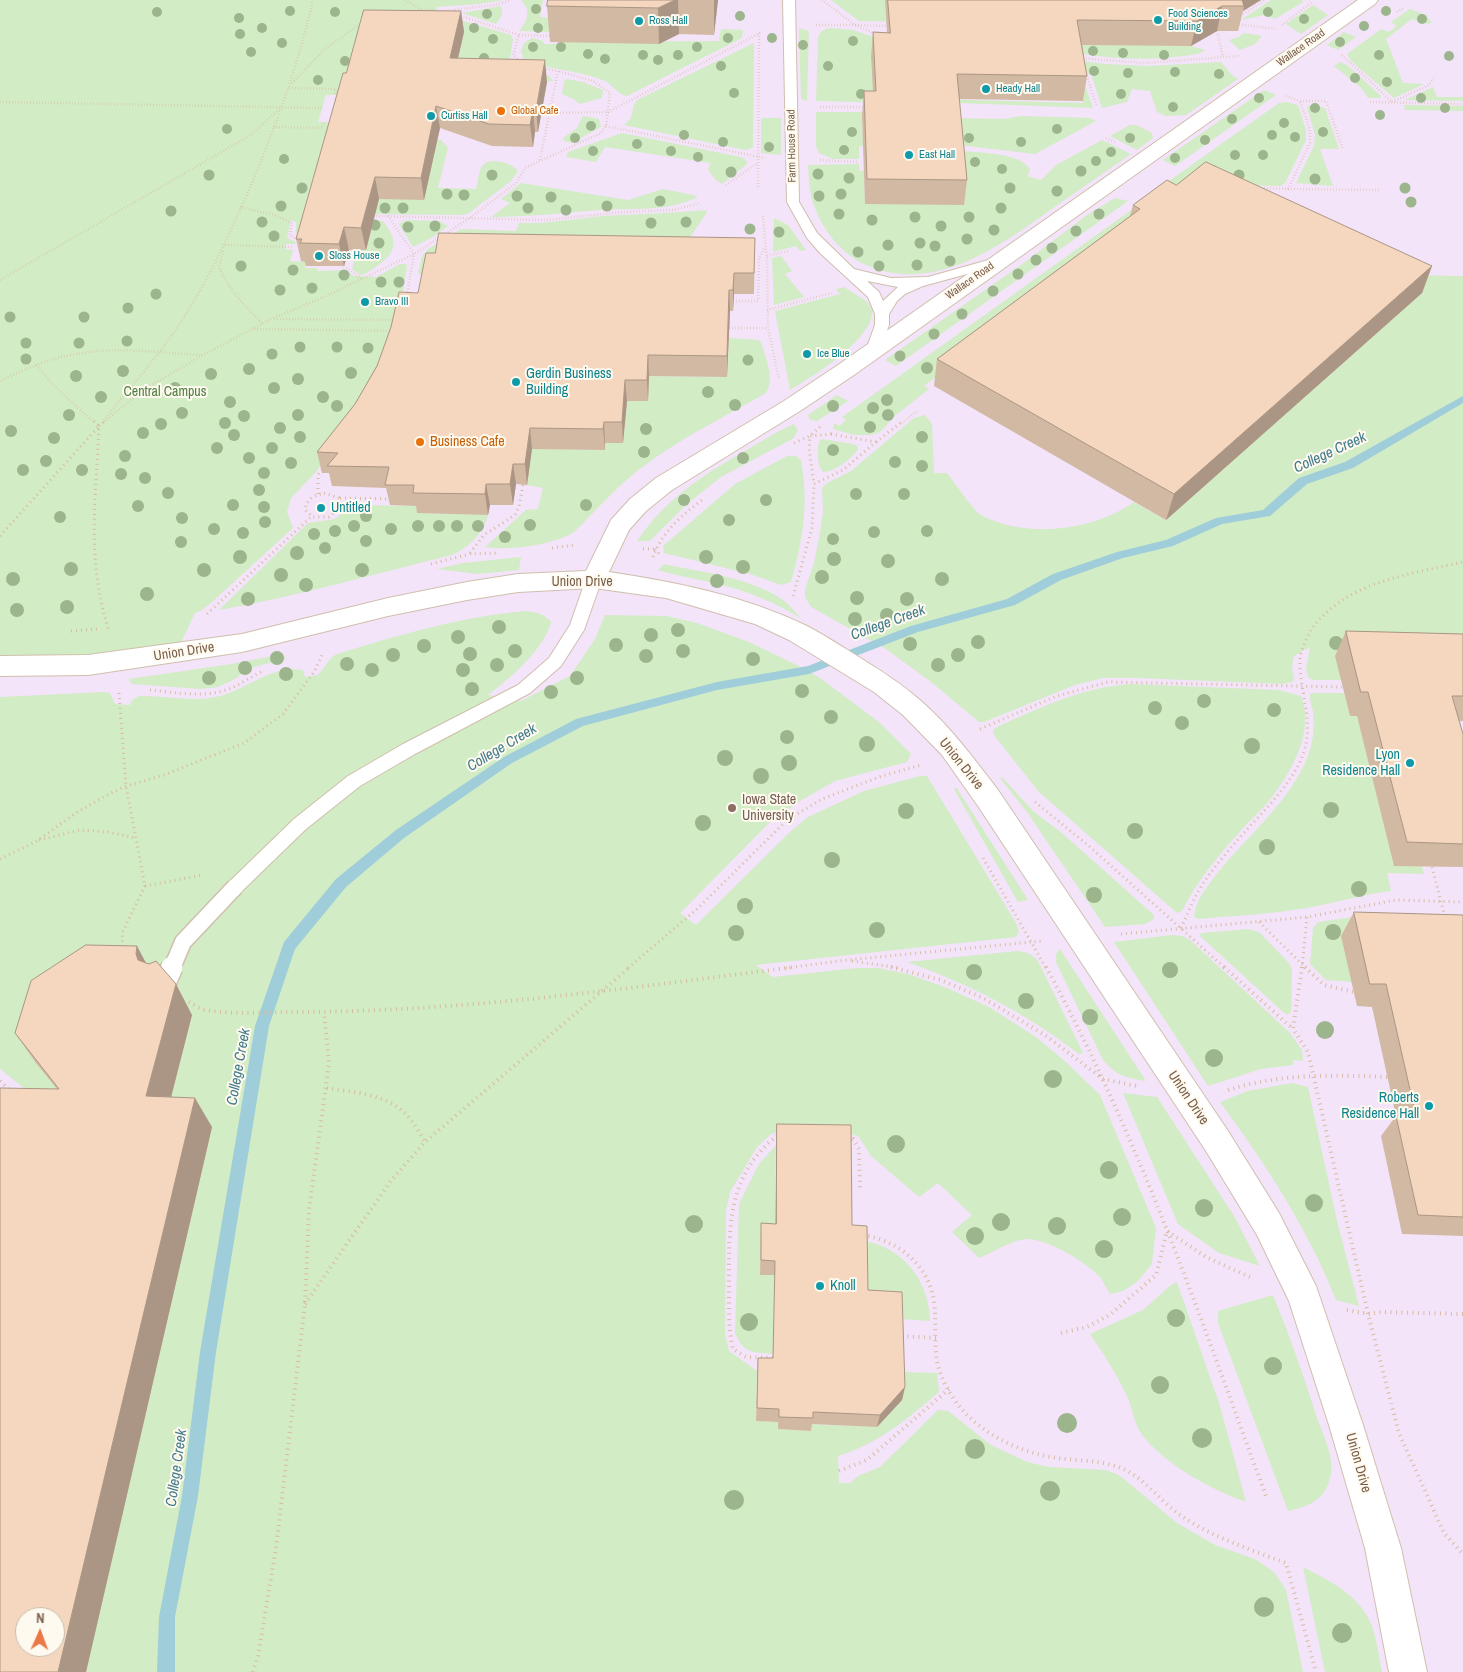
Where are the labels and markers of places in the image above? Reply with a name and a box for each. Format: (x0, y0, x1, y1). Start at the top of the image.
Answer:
place label: Food Sciences Building (1168, 7, 1228, 33)
place label: Ross Hall (649, 14, 688, 28)
marker: Food Sciences Building (1152, 14, 1164, 26)
marker: Ross Hall (633, 15, 645, 27)
place label: Heady Hall (996, 82, 1040, 96)
marker: Heady Hall (980, 83, 992, 95)
place label: Global Cafe (511, 104, 559, 118)
marker: Global Cafe (495, 105, 507, 117)
place label: Curtiss Hall (441, 109, 488, 123)
marker: Curtiss Hall (425, 110, 437, 122)
place label: East Hall (919, 148, 955, 162)
marker: East Hall (903, 149, 915, 161)
place label: Sloss House (329, 249, 380, 263)
marker: Sloss House (313, 250, 325, 262)
place label: Bravo III (375, 295, 409, 309)
marker: Bravo III (359, 296, 371, 308)
place label: Ice Blue (817, 347, 850, 361)
marker: Ice Blue (801, 348, 813, 360)
place label: Gerdin Business Building (526, 366, 612, 398)
marker: Gerdin Business Building (510, 376, 522, 388)
place label: Business Cafe (430, 434, 505, 450)
marker: Business Cafe (414, 436, 426, 448)
place label: Untitled (331, 500, 371, 516)
marker: Untitled (315, 502, 327, 514)
place label: Lyon Residence Hall (1322, 747, 1400, 780)
marker: Lyon Residence Hall (1404, 757, 1416, 769)
place label: Iowa State University (742, 792, 796, 824)
marker: Iowa State University (726, 802, 738, 814)
place label: Roberts Residence Hall (1341, 1090, 1419, 1122)
marker: Roberts Residence Hall (1423, 1100, 1435, 1112)
place label: Knoll (830, 1278, 856, 1294)
marker: Knoll (814, 1280, 826, 1292)

